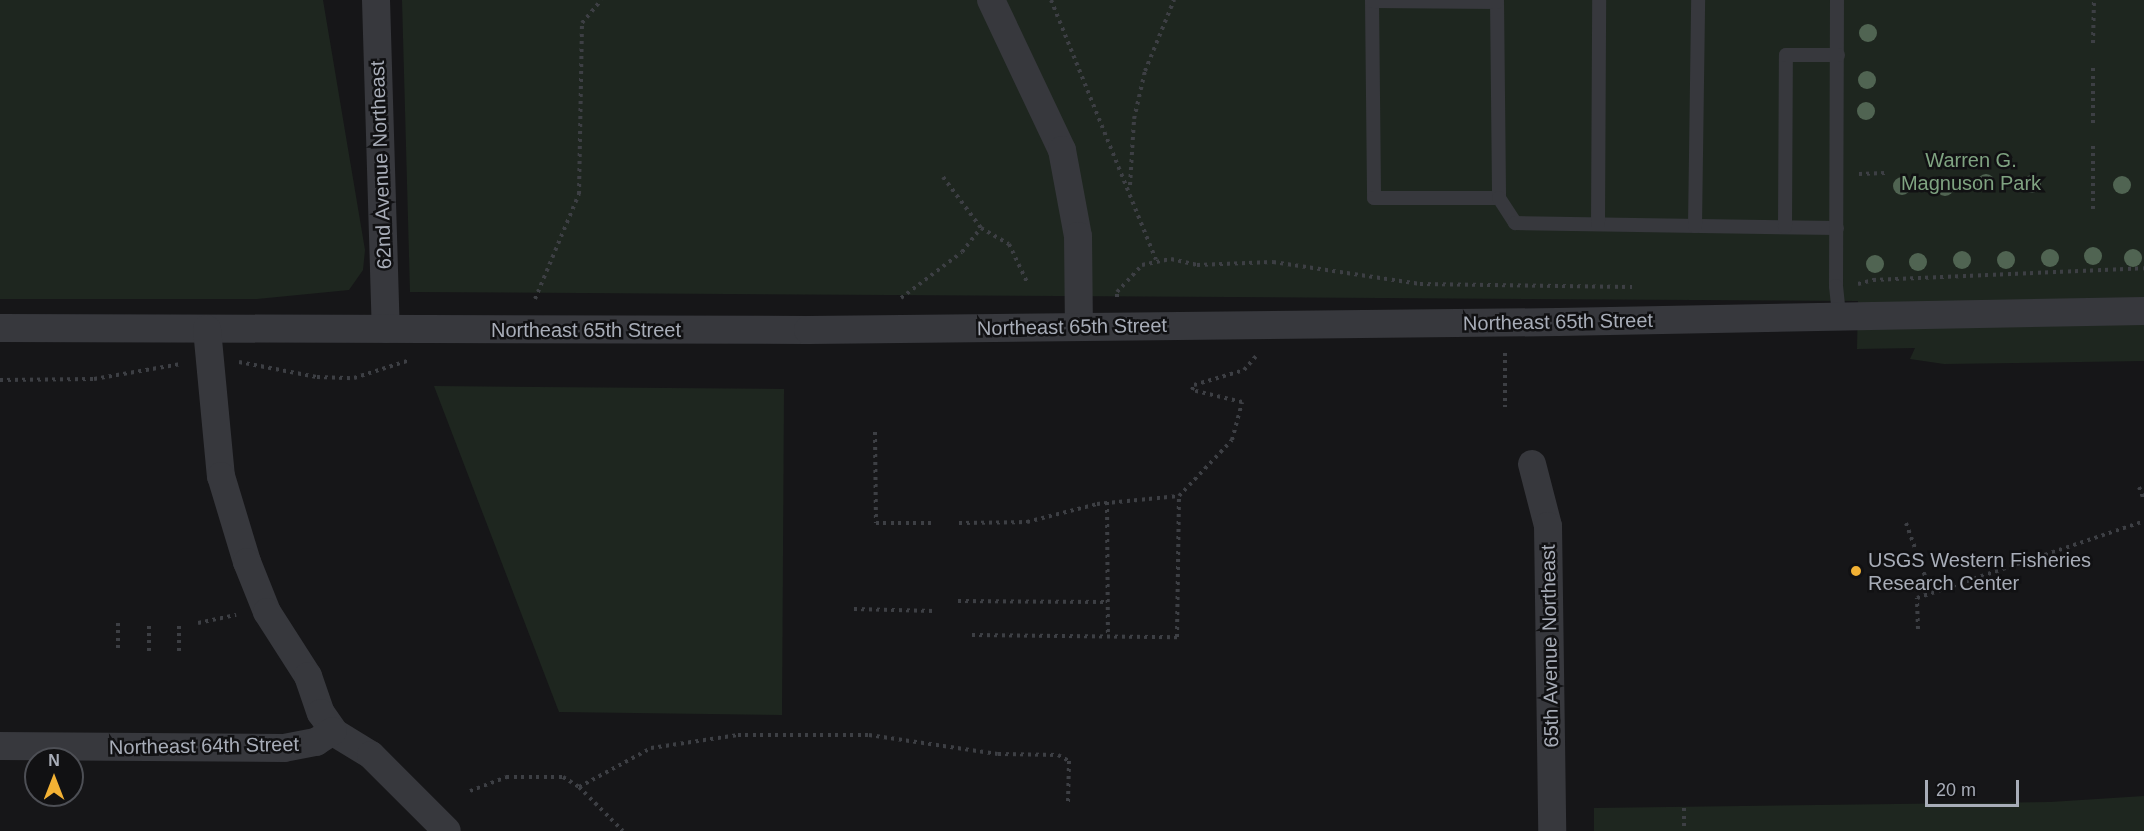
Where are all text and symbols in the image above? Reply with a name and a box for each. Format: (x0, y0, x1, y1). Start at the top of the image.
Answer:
street label: 62nd Avenue Northeast (365, 60, 397, 270)
park label: Warren G. Magnuson Park (1901, 148, 2041, 195)
street label: Northeast 65th Street (1463, 308, 1653, 336)
street label: Northeast 65th Street (977, 313, 1167, 341)
street label: Northeast 65th Street (491, 318, 681, 342)
street label: 65th Avenue Northeast (1536, 544, 1564, 748)
place label: USGS Western Fisheries Research Center (1868, 548, 2091, 595)
marker: USGS Western Fisheries Research Center (1849, 564, 1863, 578)
street label: Northeast 64th Street (109, 732, 299, 760)
north arrow (24, 747, 84, 807)
text: N (48, 752, 60, 769)
scale bar (1928, 768, 2022, 806)
text: 20 m (1936, 780, 1976, 800)

